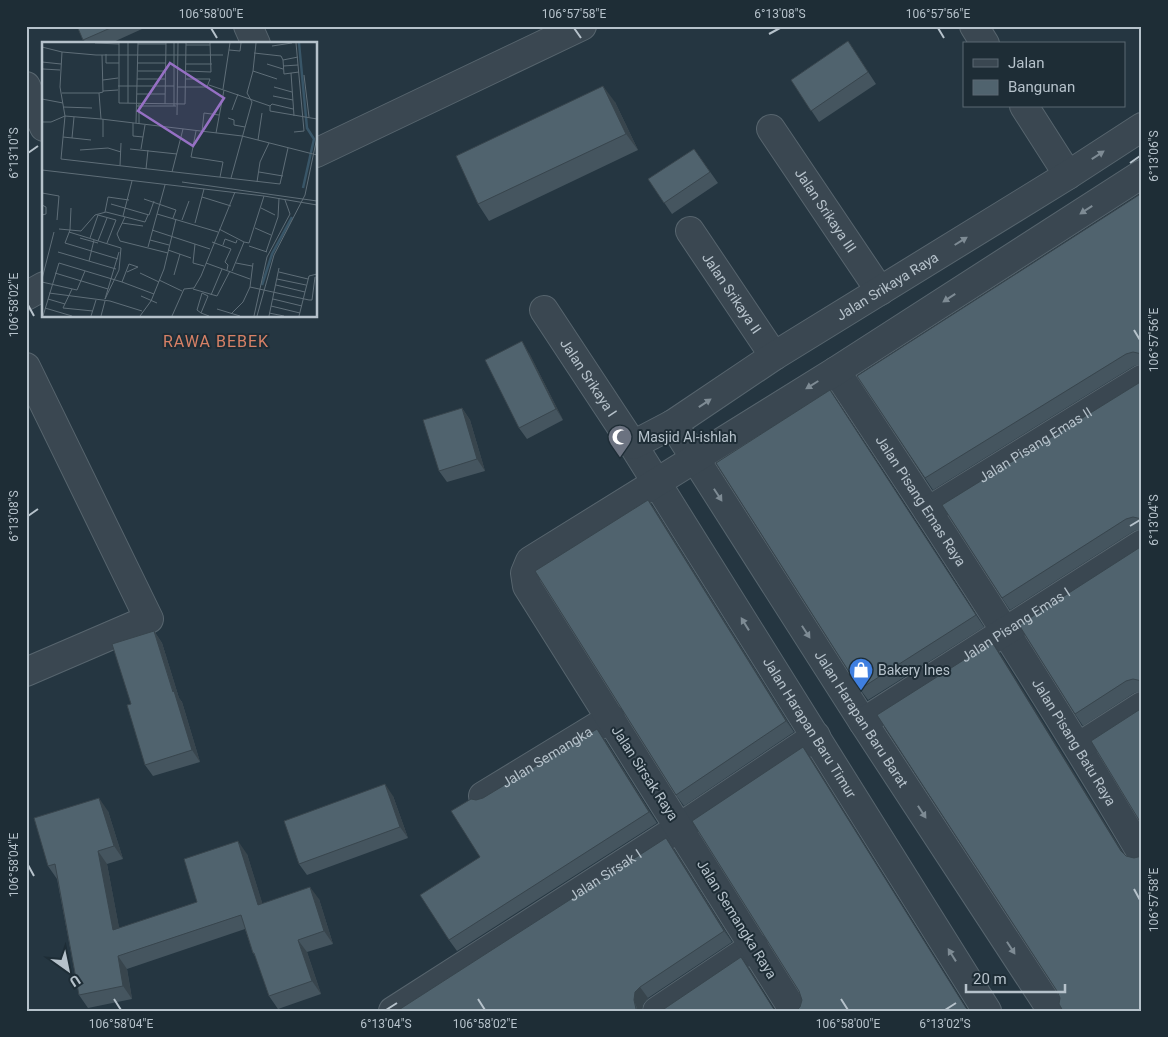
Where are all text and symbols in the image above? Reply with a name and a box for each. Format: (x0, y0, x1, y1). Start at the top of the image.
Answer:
text: 106°58'00"E (179, 7, 243, 21)
text: 106°57'58"E (542, 7, 606, 21)
text: 6°13'08"S (754, 7, 806, 21)
text: 106°57'56"E (906, 7, 970, 21)
inset map (42, 42, 318, 318)
legend (963, 42, 1126, 108)
text: Jalan (1008, 54, 1045, 72)
text: Bangunan (1008, 78, 1075, 96)
text: 6°13'10"S (7, 127, 21, 179)
text: 6°13'06"S (1147, 130, 1161, 182)
one-way arrow (1092, 150, 1105, 160)
street label: Jalan Srikaya III (792, 165, 860, 255)
one-way arrow (1079, 205, 1093, 215)
one-way arrow (954, 237, 967, 246)
street label: Jalan Srikaya Raya (833, 249, 941, 324)
street label: Jalan Srikaya II (699, 250, 765, 337)
text: 106°58'02"E (7, 273, 21, 337)
one-way arrow (943, 293, 956, 303)
text: 106°57'56"E (1147, 308, 1161, 372)
district label: RAWA BEBEK (163, 332, 269, 351)
street label: Jalan Srikaya I (557, 336, 620, 420)
one-way arrow (806, 381, 819, 390)
one-way arrow (698, 398, 712, 408)
street label: Jalan Pisang Emas II (976, 404, 1095, 486)
mosque icon: Masjid Al-ishlah (607, 424, 633, 458)
place label: Masjid Al-ishlah (638, 429, 737, 445)
street label: Jalan Pisang Emas Raya (873, 432, 969, 569)
one-way arrow (713, 488, 723, 501)
text: 6°13'08"S (7, 490, 21, 542)
text: 6°13'04"S (1147, 494, 1161, 546)
street label: Jalan Pisang Emas I (958, 584, 1073, 665)
one-way arrow (740, 617, 749, 631)
one-way arrow (801, 625, 810, 638)
street label: Jalan Harapan Baru Barat (812, 648, 912, 791)
street label: Jalan Harapan Baru Timur (760, 654, 860, 801)
shop icon: Bakery Ines (848, 657, 874, 691)
place label: Bakery Ines (878, 662, 950, 678)
street label: Jalan Pisang Batu Raya (1029, 676, 1119, 809)
street label: Jalan Semangka (499, 723, 595, 791)
street label: Jalan Sirsak Raya (608, 723, 682, 823)
one-way arrow (918, 806, 927, 819)
text: 106°58'04"E (7, 833, 21, 897)
street label: Jalan Sirsak I (566, 846, 645, 904)
street label: Jalan Semangka Raya (694, 857, 780, 981)
text: 106°57'58"E (1147, 868, 1161, 932)
one-way arrow (1007, 942, 1016, 955)
north arrow (42, 944, 92, 994)
one-way arrow (947, 948, 957, 961)
scale bar (966, 962, 1064, 994)
text: 20 m (973, 970, 1007, 988)
text: U (67, 972, 83, 990)
text: 106°58'04"E (89, 1017, 153, 1031)
text: 6°13'04"S (360, 1017, 412, 1031)
text: 106°58'02"E (453, 1017, 517, 1031)
text: 106°58'00"E (816, 1017, 880, 1031)
text: 6°13'02"S (919, 1017, 971, 1031)

